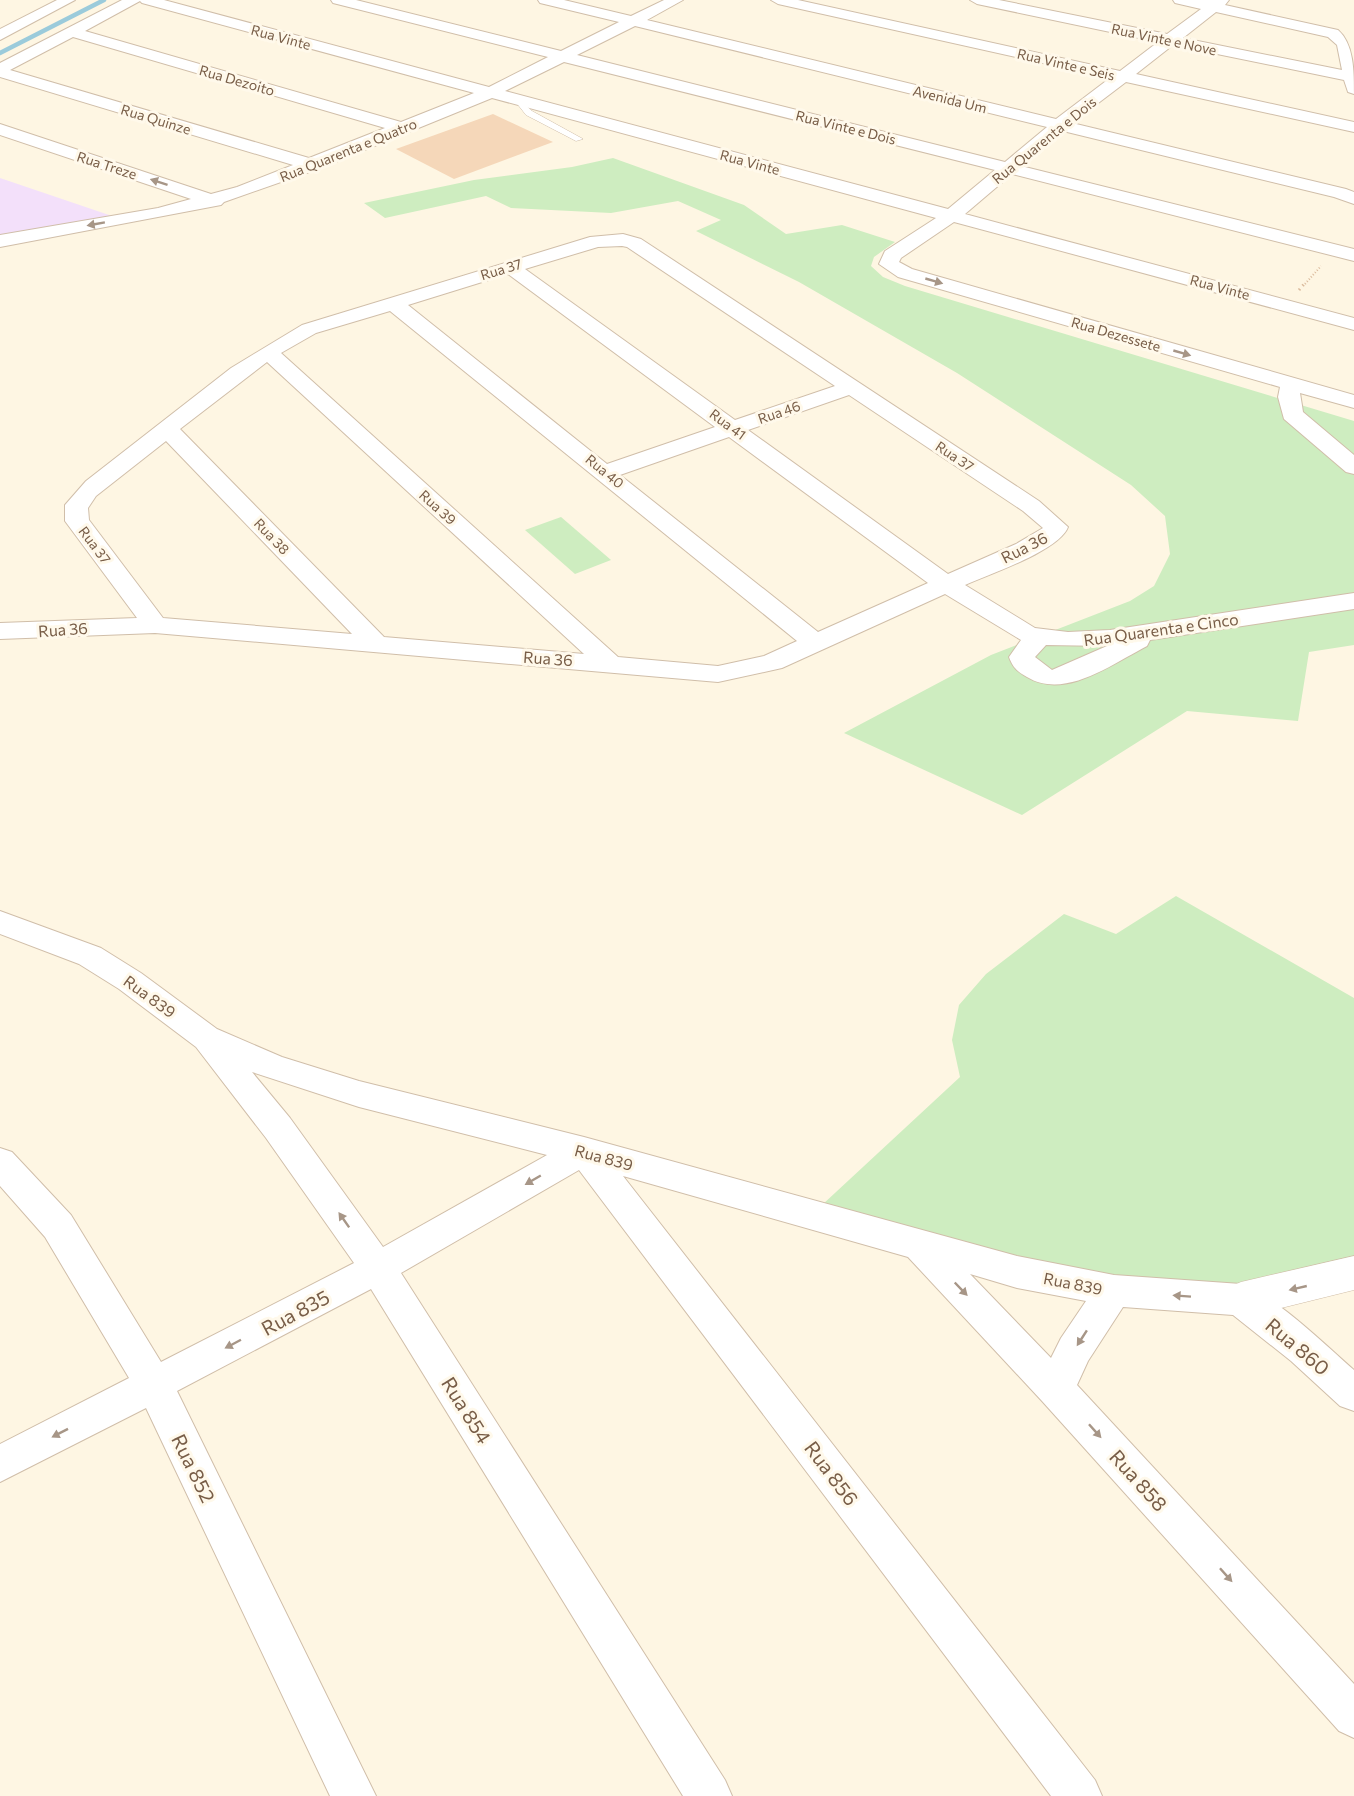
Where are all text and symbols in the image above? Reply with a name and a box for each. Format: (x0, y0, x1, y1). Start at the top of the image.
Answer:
street label: Rua Vinte e Nove (1110, 20, 1218, 58)
street label: Rua Vinte (249, 21, 313, 53)
street label: Rua Vinte e Seis (1016, 45, 1116, 83)
street label: Rua Dezoito (197, 61, 277, 99)
street label: Avenida Um (911, 82, 989, 116)
street label: Rua Quarenta e Dois (989, 93, 1099, 187)
street label: Rua Quinze (119, 100, 193, 138)
street label: Rua Vinte e Dois (794, 106, 898, 148)
street label: Rua Quarenta e Quatro (277, 115, 419, 185)
street label: Rua Vinte (718, 146, 782, 178)
street label: Rua Treze (75, 147, 139, 183)
one-way arrow (150, 177, 168, 186)
one-way arrow (86, 220, 105, 229)
street label: Rua 37 (478, 255, 524, 283)
street label: Rua Vinte (1188, 271, 1252, 303)
one-way arrow (925, 277, 943, 287)
street label: Rua Dezessete (1069, 313, 1163, 355)
one-way arrow (1173, 349, 1191, 358)
street label: Rua 46 (755, 397, 803, 427)
street label: Rua 41 (706, 405, 750, 443)
street label: Rua 37 (933, 437, 977, 475)
street label: Rua 40 (582, 450, 628, 492)
street label: Rua 39 (416, 486, 460, 528)
street label: Rua 38 (251, 514, 293, 558)
street label: Rua 37 (75, 523, 115, 567)
street label: Rua 36 (997, 527, 1051, 567)
street label: Rua Quarenta e Cinco (1082, 609, 1240, 649)
street label: Rua 36 (37, 618, 89, 640)
street label: Rua 36 (522, 647, 574, 669)
street label: Rua 839 (120, 971, 180, 1021)
street label: Rua 839 (573, 1140, 635, 1174)
one-way arrow (525, 1175, 542, 1185)
one-way arrow (338, 1213, 350, 1229)
street label: Rua 839 (1042, 1268, 1104, 1298)
one-way arrow (954, 1281, 968, 1296)
one-way arrow (1288, 1283, 1307, 1293)
street label: Rua 835 (257, 1284, 333, 1340)
one-way arrow (1173, 1291, 1192, 1300)
street label: Rua 860 (1261, 1312, 1335, 1380)
one-way arrow (1076, 1330, 1087, 1346)
one-way arrow (225, 1339, 242, 1349)
street label: Rua 854 (437, 1372, 497, 1448)
one-way arrow (1088, 1423, 1101, 1438)
one-way arrow (52, 1429, 69, 1438)
street label: Rua 852 (167, 1430, 221, 1506)
street label: Rua 856 (800, 1436, 864, 1510)
street label: Rua 858 (1105, 1444, 1173, 1516)
one-way arrow (1219, 1567, 1232, 1582)

